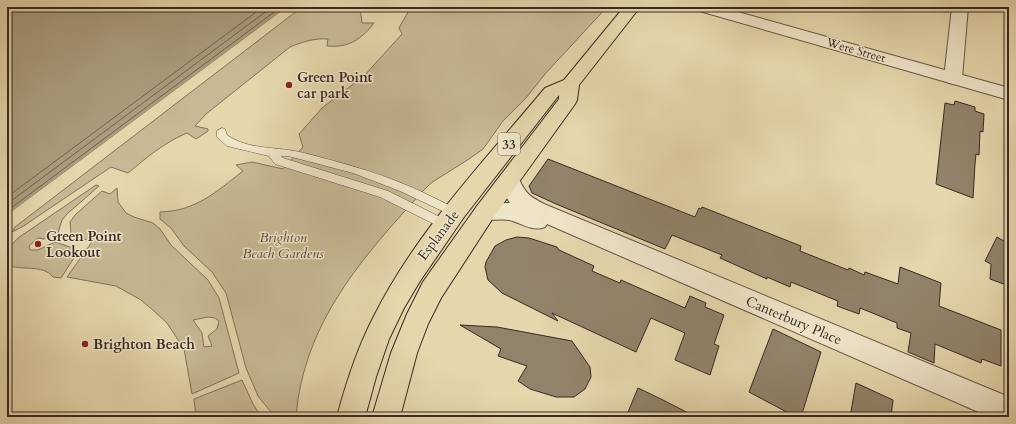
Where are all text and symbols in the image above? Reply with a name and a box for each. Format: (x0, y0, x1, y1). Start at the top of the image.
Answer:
street label: Were Street (824, 34, 888, 66)
place label: Green Point car park (297, 68, 373, 103)
marker: Green Point car park (284, 80, 294, 90)
road number: 33 (498, 133, 520, 155)
street label: Esplanade (413, 206, 464, 264)
place label: Green Point Lookout (46, 227, 122, 262)
park label: Brighton Beach Gardens (242, 228, 324, 263)
marker: Green Point Lookout (33, 239, 43, 249)
street label: Canterbury Place (743, 292, 845, 349)
place label: Brighton Beach (93, 335, 195, 354)
marker: Brighton Beach (80, 339, 90, 349)

